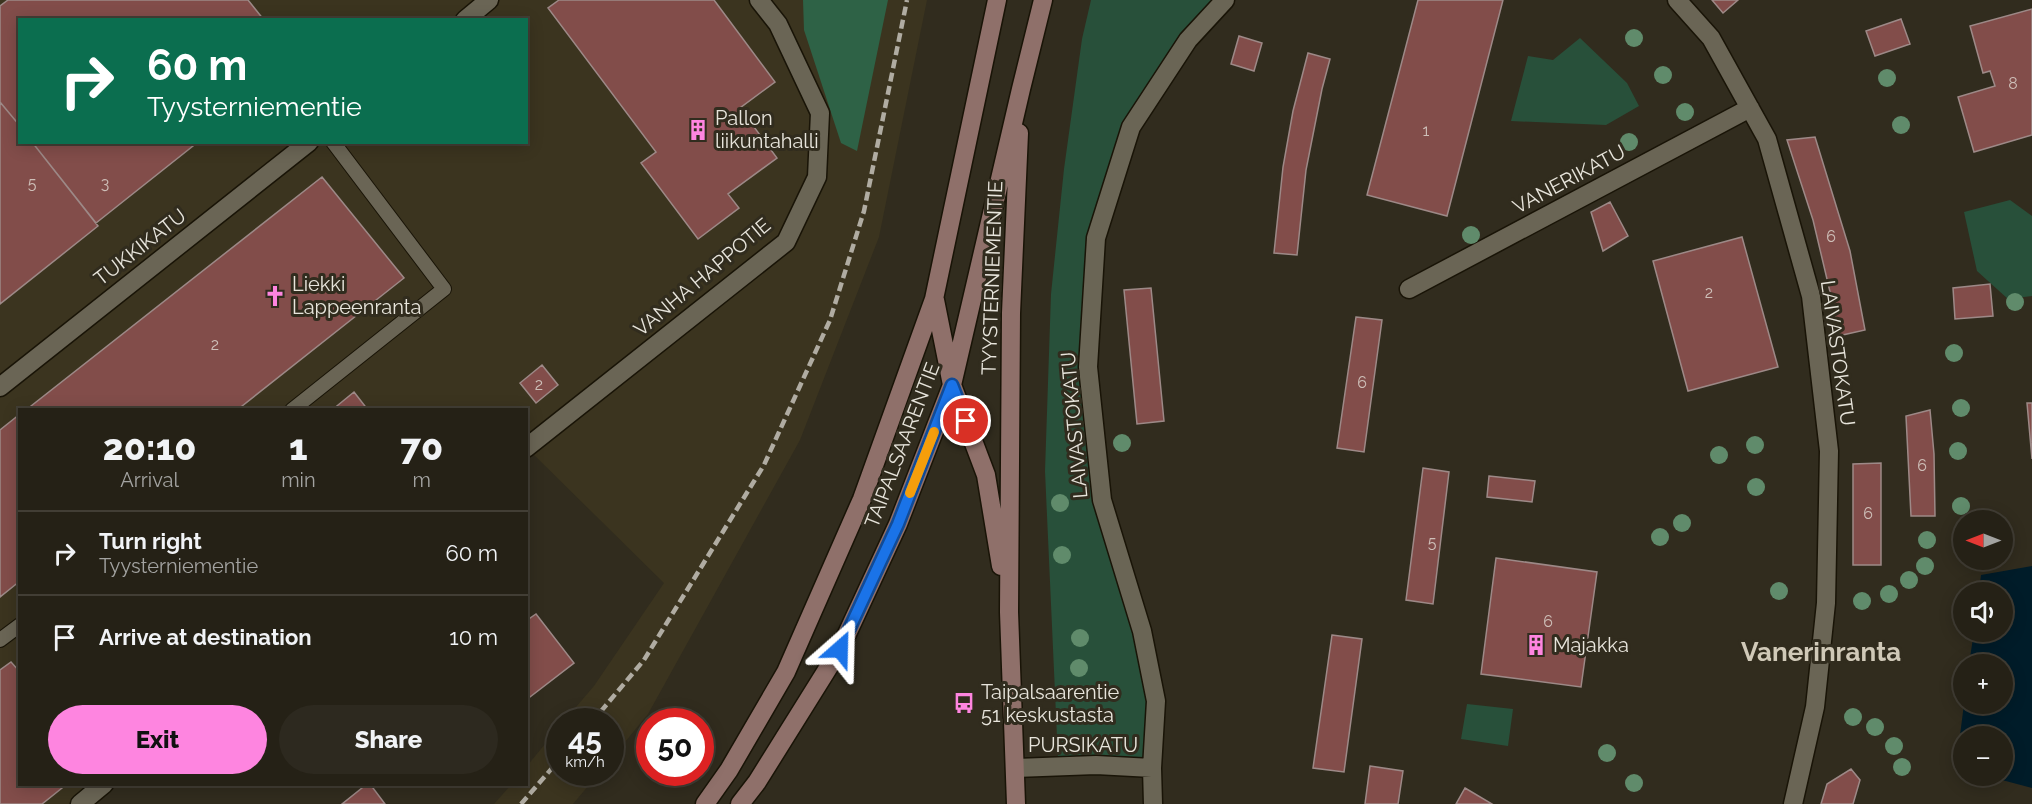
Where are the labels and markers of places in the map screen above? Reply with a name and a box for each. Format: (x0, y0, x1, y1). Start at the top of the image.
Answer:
place label: Pallon liikuntahalli (715, 106, 819, 153)
building icon: Pallon liikuntahalli (686, 118, 710, 142)
place label: Liekki Lappeenranta (292, 272, 421, 319)
church icon: Liekki Lappeenranta (263, 284, 287, 308)
pin (940, 395, 991, 446)
building icon: Majakka (1524, 633, 1548, 657)
place label: Majakka (1553, 633, 1629, 657)
place label: Taipalsaarentie 51 keskustasta (981, 680, 1120, 727)
bus stop icon: Taipalsaarentie 51 keskustasta (952, 691, 976, 715)

